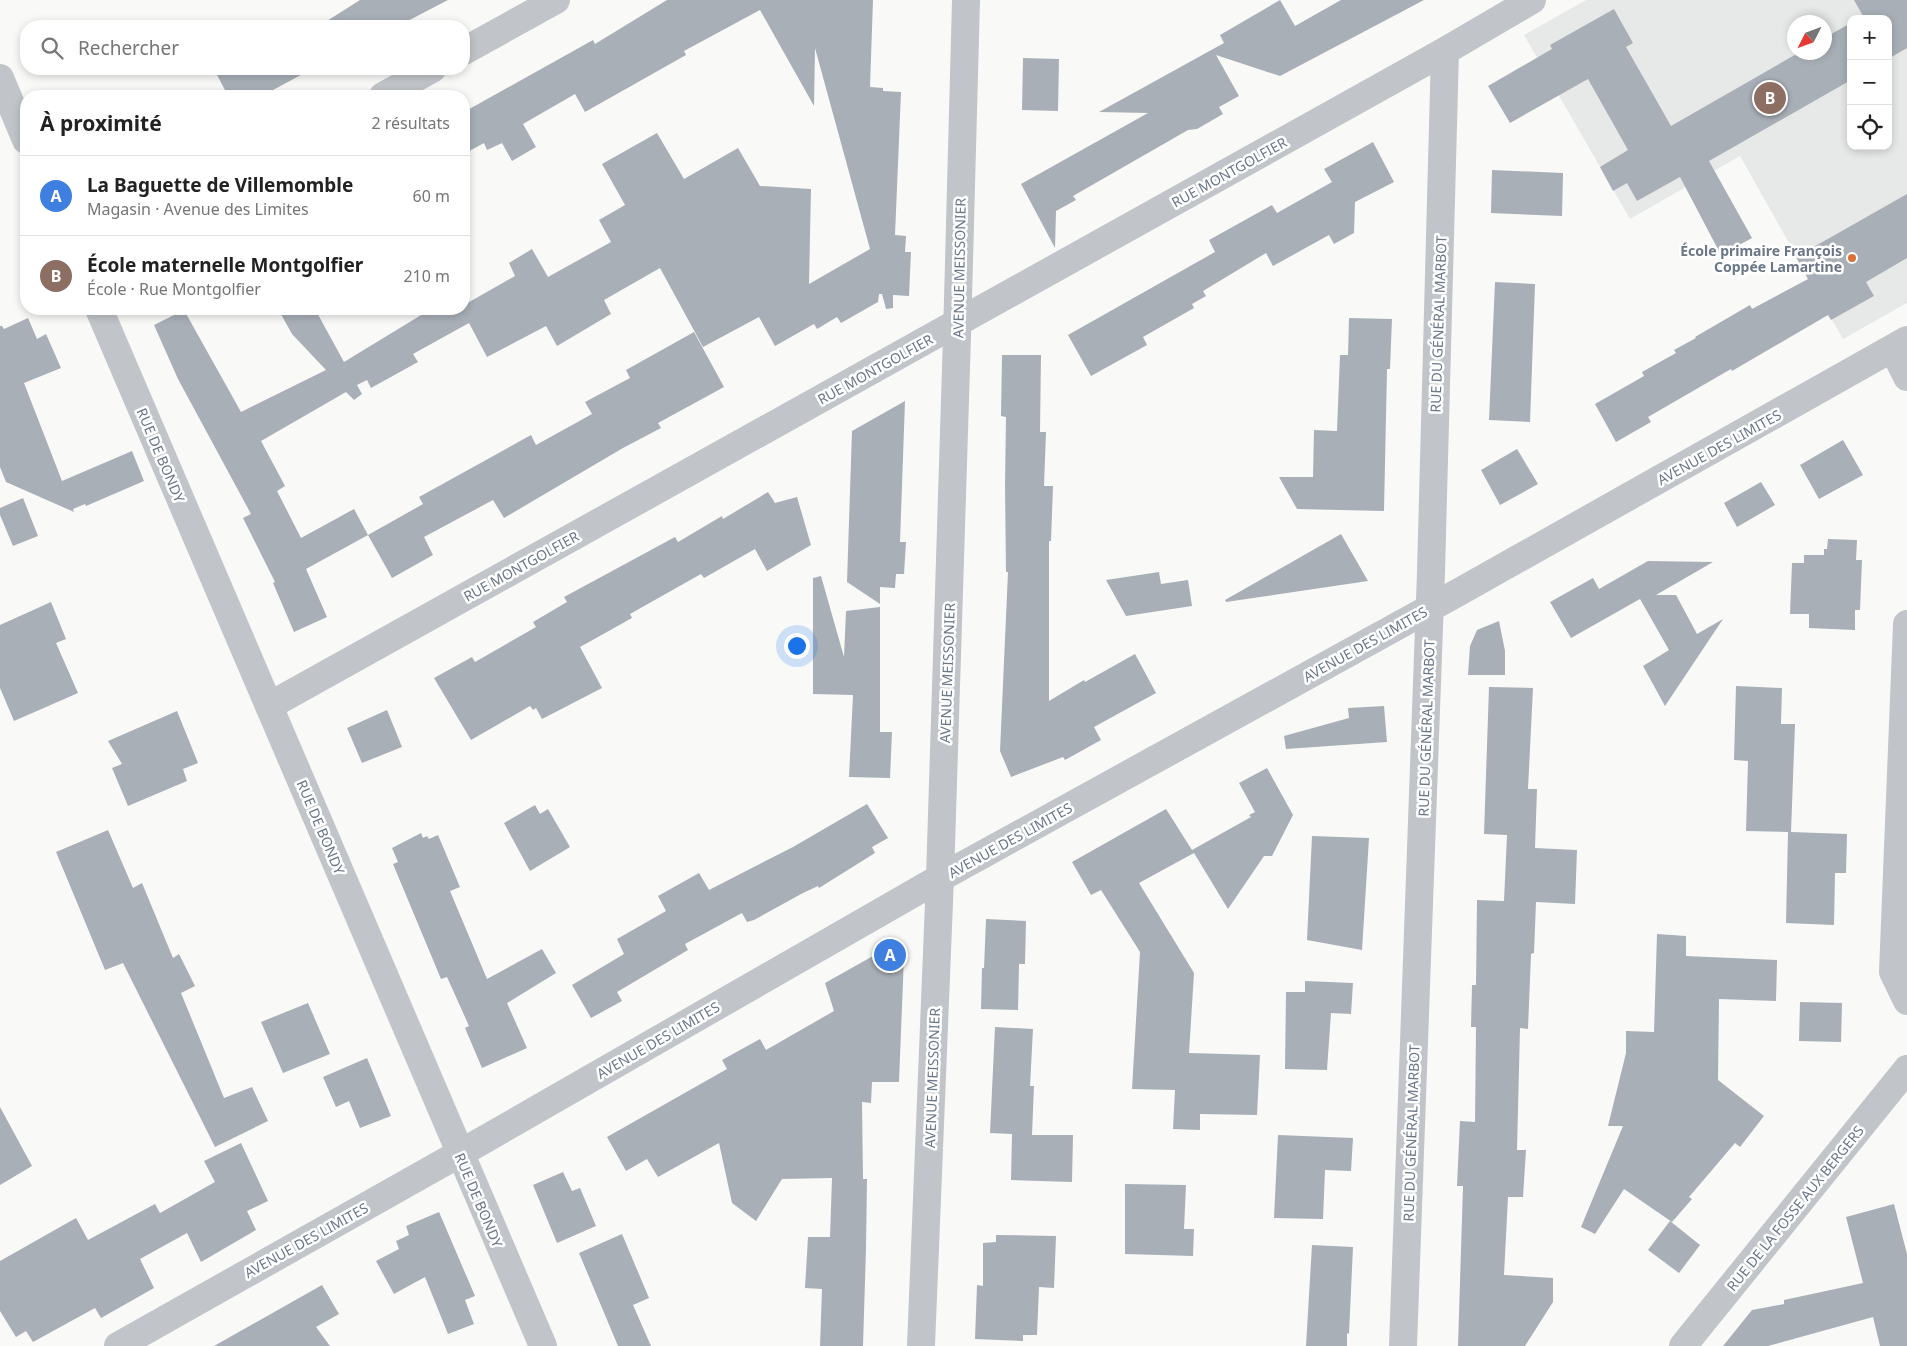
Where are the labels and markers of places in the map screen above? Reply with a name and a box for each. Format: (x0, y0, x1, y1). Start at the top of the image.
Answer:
pin: B (1754, 79, 1786, 117)
place label: École primaire François Coppée Lamartine (1680, 241, 1842, 276)
marker: École primaire François Coppée Lamartine (1846, 252, 1858, 264)
pin: A (874, 936, 906, 974)

